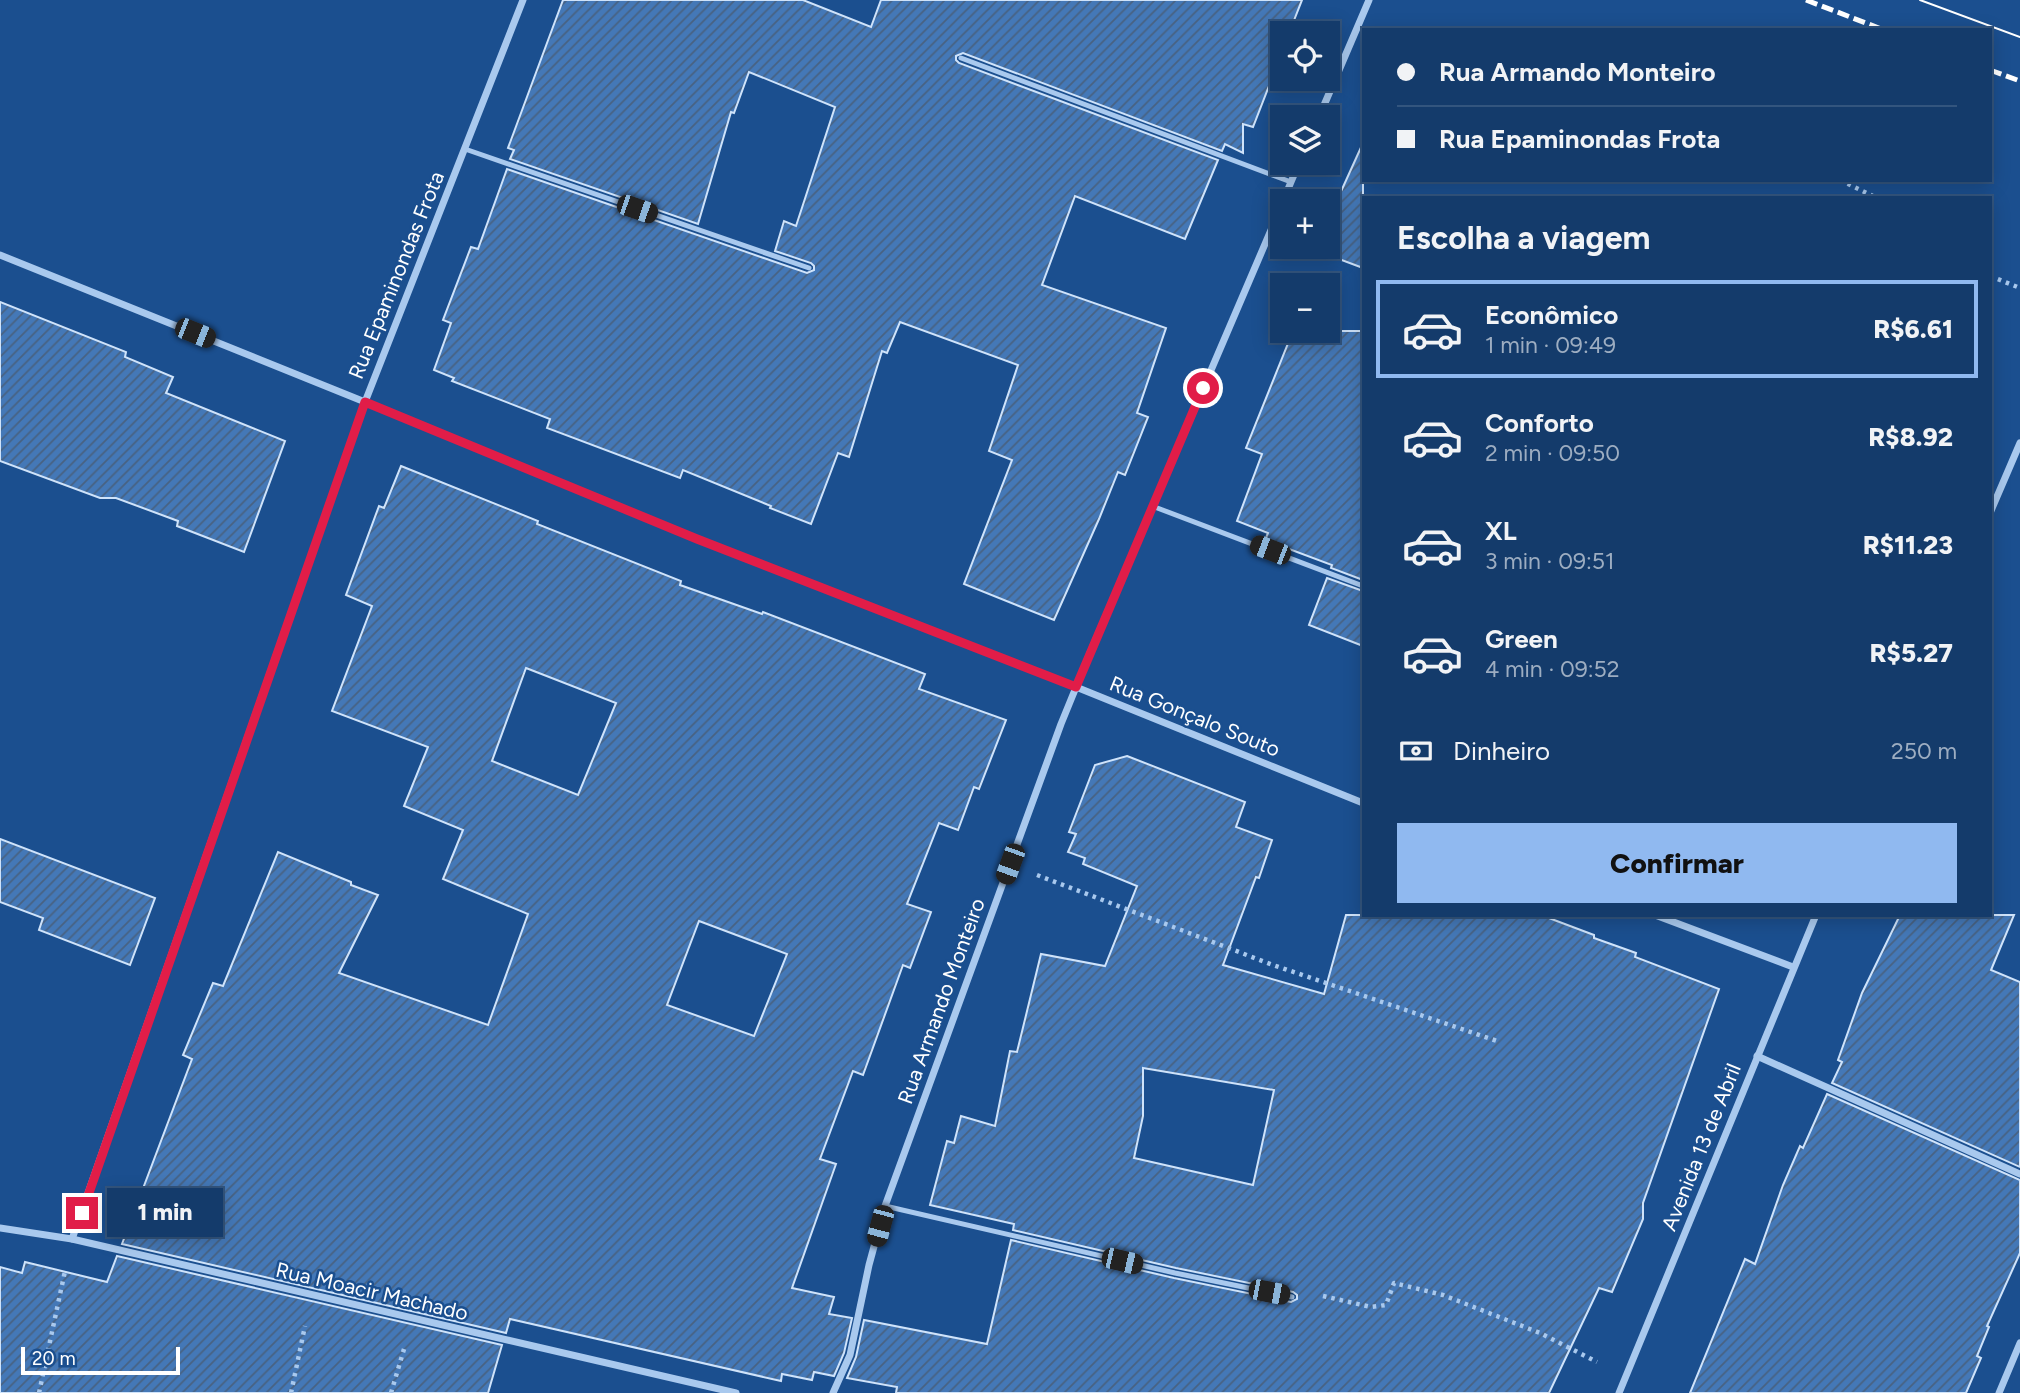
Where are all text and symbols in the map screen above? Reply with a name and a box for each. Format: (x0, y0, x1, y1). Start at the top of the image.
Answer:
map controls (1270, 21, 1340, 343)
button: locate (1270, 21, 1340, 91)
text: Rua Armando Monteiro (1439, 56, 1716, 88)
button: layers (1270, 105, 1340, 175)
text: Rua Epaminondas Frota (1439, 123, 1720, 155)
street label: Rua Epaminondas Frota (343, 168, 449, 382)
button: + (1270, 189, 1340, 259)
car (614, 192, 661, 226)
text: Escolha a viagem (1397, 219, 1650, 257)
button: − (1270, 273, 1340, 343)
icon: car (1401, 298, 1464, 361)
text: Econômico (1485, 299, 1618, 331)
text: R$6.61 (1873, 313, 1953, 345)
car (172, 315, 219, 351)
text: 1 min · 09:49 (1485, 331, 1616, 359)
route start (1187, 372, 1219, 404)
icon: car (1401, 406, 1464, 469)
text: Conforto (1485, 407, 1594, 439)
text: R$8.92 (1868, 421, 1953, 453)
text: 2 min · 09:50 (1485, 439, 1620, 467)
icon: car (1401, 514, 1464, 577)
text: XL (1485, 515, 1517, 547)
text: R$11.23 (1863, 529, 1953, 561)
car (1247, 533, 1294, 567)
text: 3 min · 09:51 (1485, 547, 1614, 575)
icon: car (1401, 622, 1464, 685)
text: Green (1485, 623, 1558, 655)
text: R$5.27 (1870, 637, 1953, 669)
text: 4 min · 09:52 (1485, 655, 1620, 683)
street label: Rua Gonçalo Souto (1106, 670, 1284, 762)
icon: cash (1397, 732, 1435, 770)
text: Dinheiro (1453, 735, 1550, 767)
text: 250 m (1891, 737, 1957, 765)
button: Confirmar (1397, 823, 1957, 903)
car (993, 841, 1028, 887)
street label: Rua Armando Monteiro (892, 895, 990, 1107)
street label: Avenida 13 de Abril (1656, 1060, 1746, 1234)
callout: 1 min (106, 1188, 222, 1238)
route end (66, 1197, 98, 1229)
text: 1 min (138, 1198, 192, 1226)
car (865, 1203, 896, 1249)
car (1100, 1246, 1145, 1276)
street label: Rua Moacir Machado (273, 1257, 471, 1325)
car (1247, 1278, 1292, 1306)
scale bar (21, 1344, 180, 1376)
text: 20 m (32, 1347, 76, 1370)

